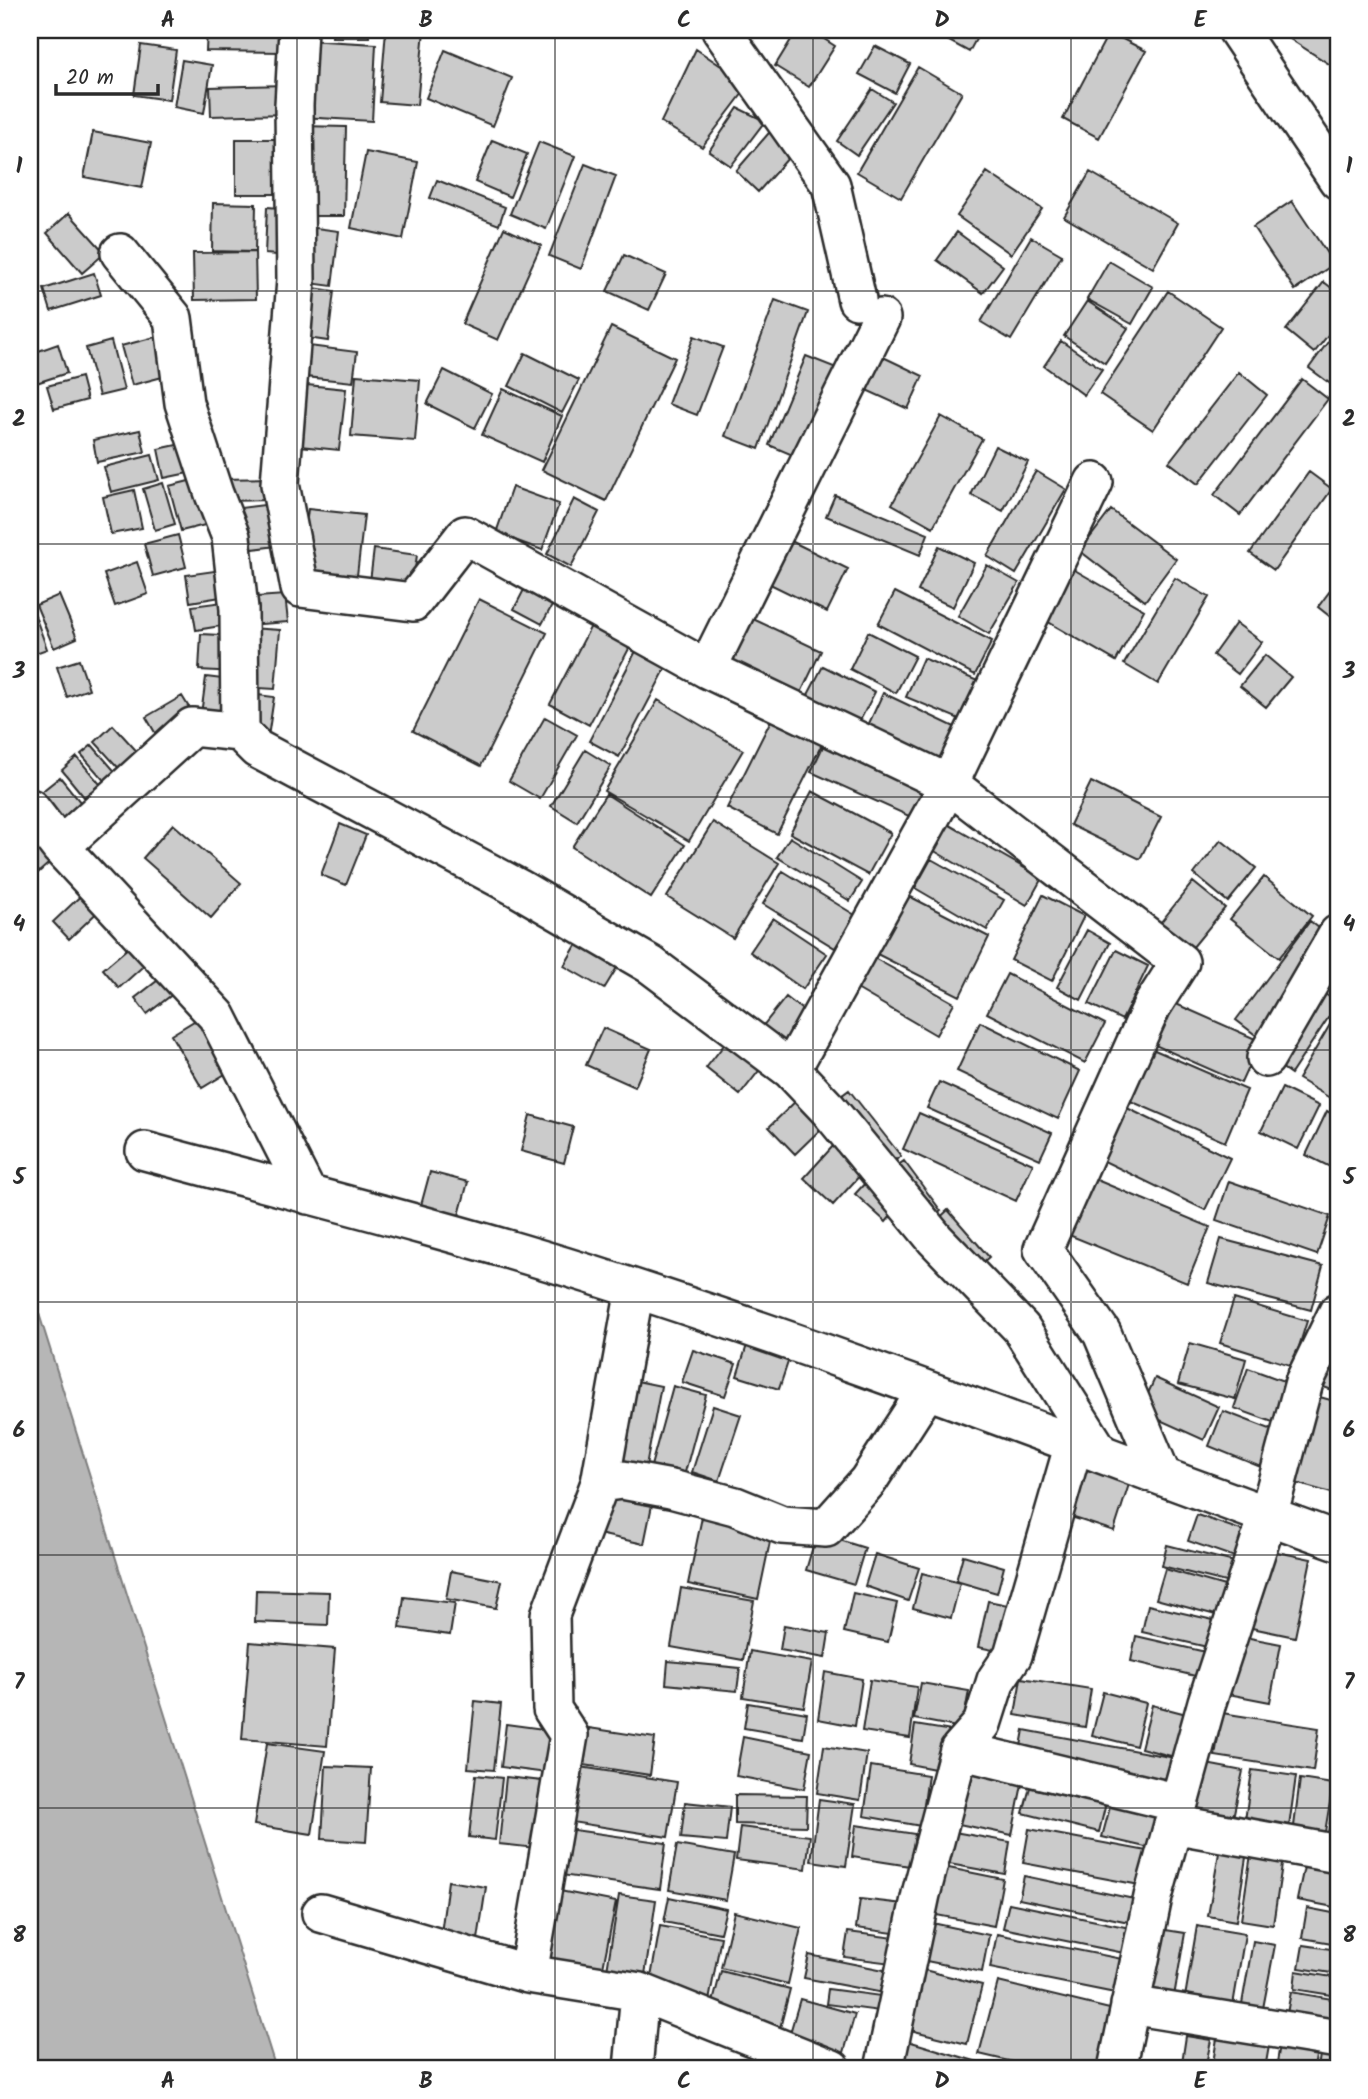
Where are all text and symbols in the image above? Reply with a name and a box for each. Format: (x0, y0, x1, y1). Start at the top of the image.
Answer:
text: A (161, 3, 175, 39)
text: B (419, 3, 433, 39)
text: C (677, 3, 691, 39)
text: D (934, 3, 950, 39)
text: E (1194, 3, 1208, 39)
scale bar (56, 52, 158, 96)
text: 20 m (66, 62, 114, 95)
text: 1 (16, 149, 23, 185)
text: 1 (1346, 149, 1353, 185)
text: 2 (12, 402, 26, 438)
text: 2 (1342, 402, 1356, 438)
text: 3 (12, 654, 26, 690)
text: 3 (1342, 654, 1356, 690)
text: 4 (13, 907, 26, 943)
text: 4 (1343, 907, 1356, 943)
text: 5 (12, 1160, 27, 1196)
text: 5 (1342, 1160, 1357, 1196)
text: 6 (13, 1413, 25, 1449)
text: 6 (1343, 1413, 1355, 1449)
text: 7 (14, 1665, 26, 1701)
text: 7 (1344, 1665, 1356, 1701)
text: 8 (12, 1918, 26, 1954)
text: 8 (1342, 1918, 1356, 1954)
text: A (161, 2064, 175, 2099)
text: B (419, 2064, 433, 2099)
text: C (677, 2064, 691, 2099)
text: D (934, 2064, 950, 2099)
text: E (1194, 2064, 1208, 2099)

